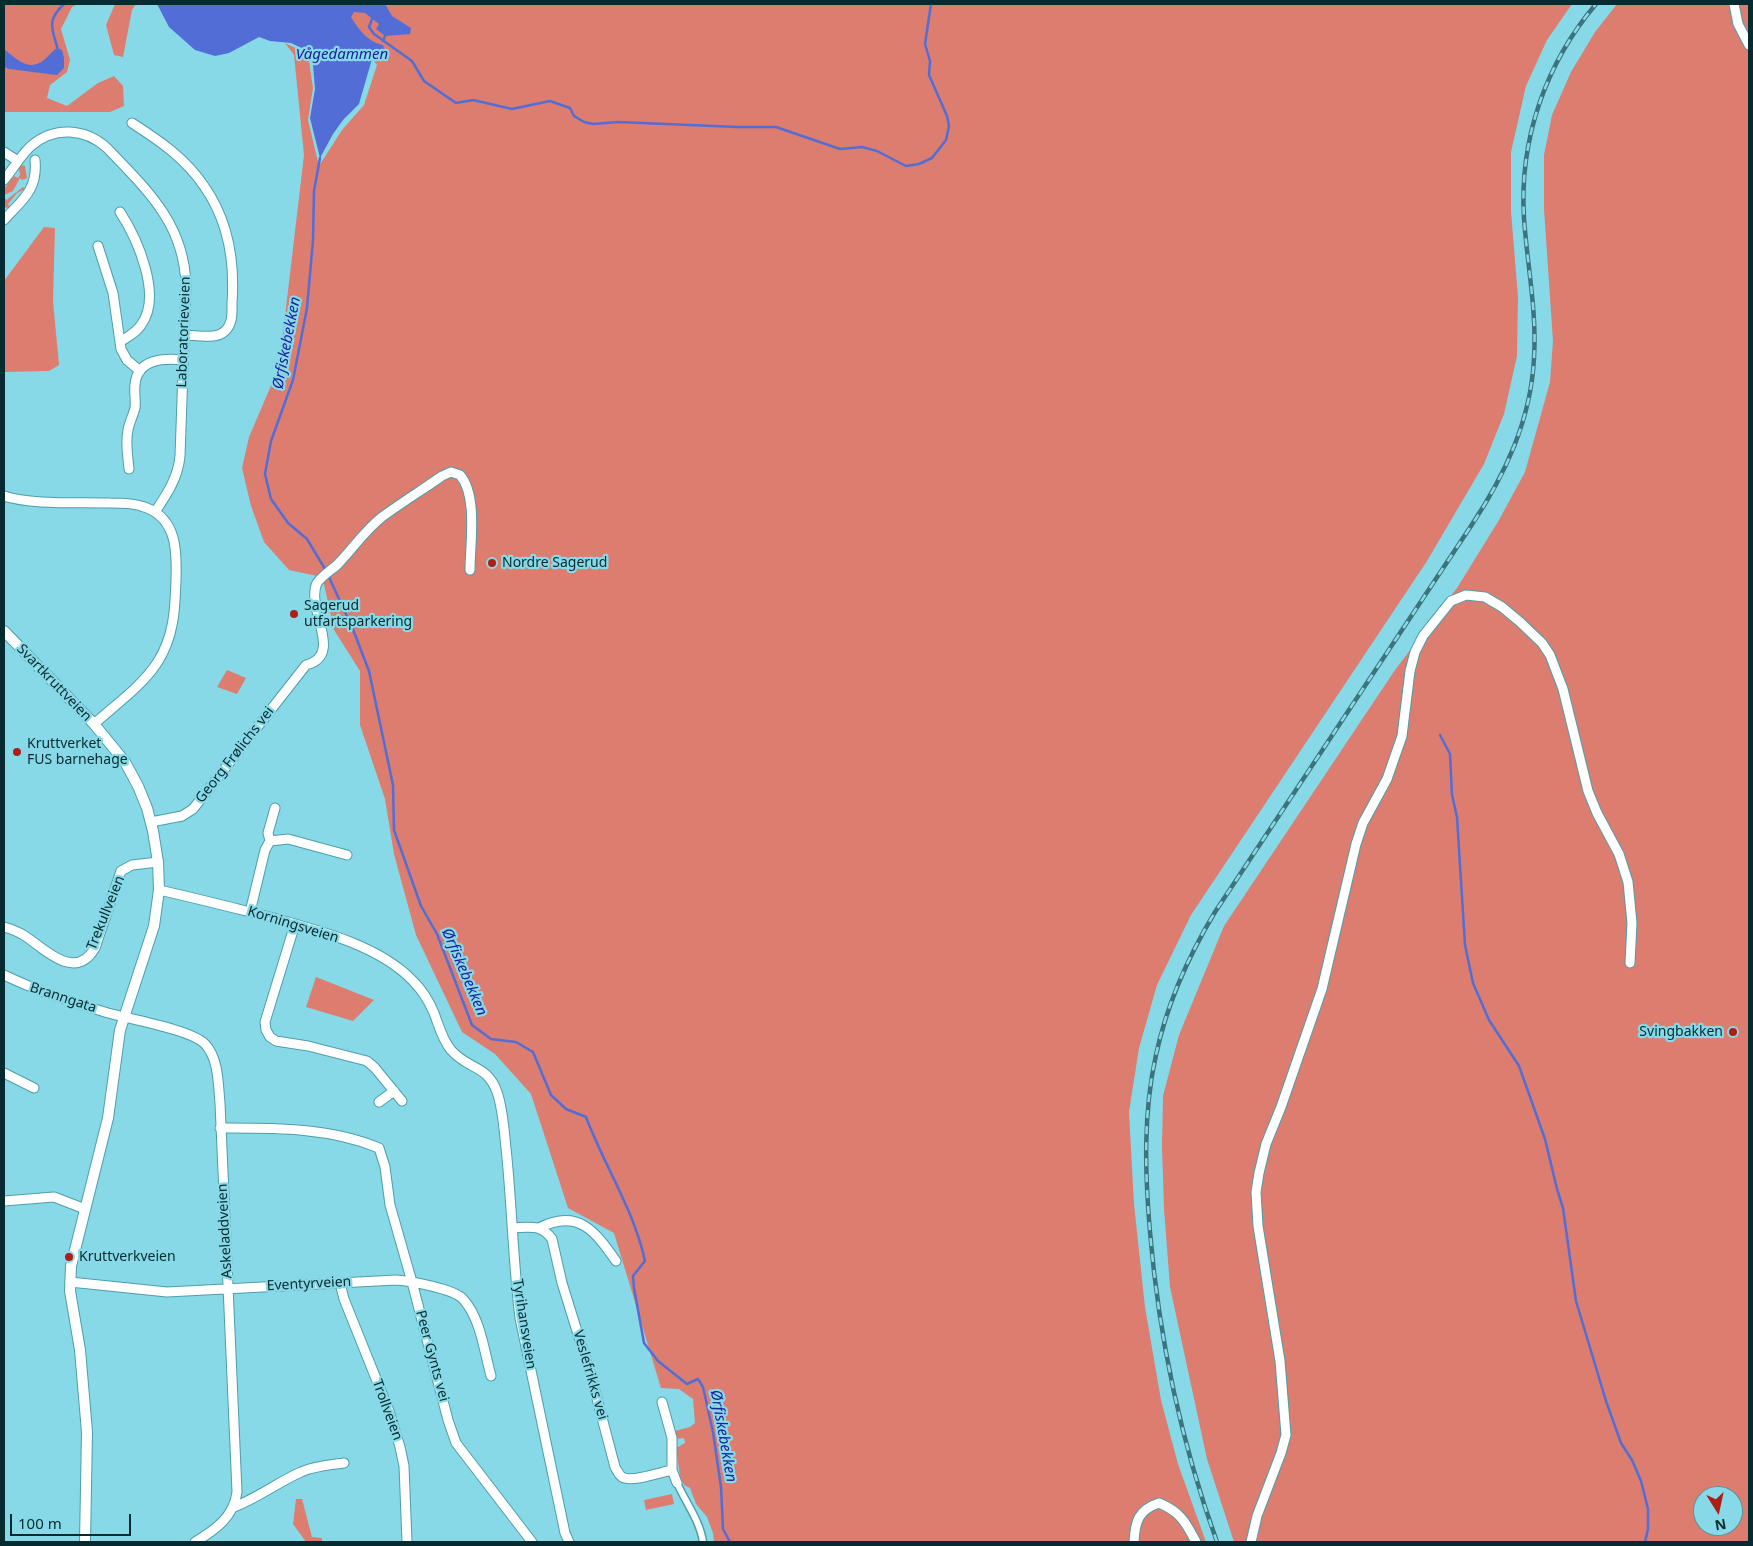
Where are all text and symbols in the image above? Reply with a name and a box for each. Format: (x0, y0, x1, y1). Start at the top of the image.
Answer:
water label: Vågedammen (296, 46, 388, 64)
street label: Laboratorieveien (174, 276, 194, 388)
water label: Ørfiskebekken (269, 295, 305, 391)
place label: Nordre Sagerud (502, 555, 607, 571)
marker: Nordre Sagerud (486, 557, 498, 569)
place label: Sagerud utfartsparkering (304, 598, 412, 630)
marker: Sagerud utfartsparkering (288, 608, 300, 620)
street label: Svartkruttveien (13, 641, 95, 725)
street label: Georg Frølichs vei (192, 704, 278, 806)
place label: Kruttverket FUS barnehage (27, 736, 128, 769)
marker: Kruttverket FUS barnehage (11, 746, 23, 758)
street label: Trekullveien (83, 873, 129, 953)
street label: Korningsveien (245, 903, 341, 947)
water label: Ørfiskebekken (437, 925, 491, 1019)
street label: Branngata (28, 979, 98, 1017)
place label: Svingbakken (1639, 1024, 1723, 1040)
marker: Svingbakken (1727, 1026, 1739, 1038)
street label: Askeladdveien (214, 1183, 236, 1279)
place label: Kruttverkveien (79, 1249, 176, 1265)
marker: Kruttverkveien (63, 1251, 75, 1263)
street label: Eventyrveien (266, 1273, 352, 1295)
street label: Tyrihansveien (509, 1278, 539, 1370)
street label: Peer Gynts vei (412, 1309, 452, 1403)
street label: Veslefrikks vei (569, 1328, 611, 1422)
street label: Trollveien (368, 1377, 406, 1443)
water label: Ørfiskebekken (706, 1388, 740, 1484)
north arrow (1693, 1486, 1743, 1536)
scale bar (12, 1504, 134, 1536)
text: 100 m (18, 1513, 62, 1533)
text: N (1713, 1515, 1728, 1536)

